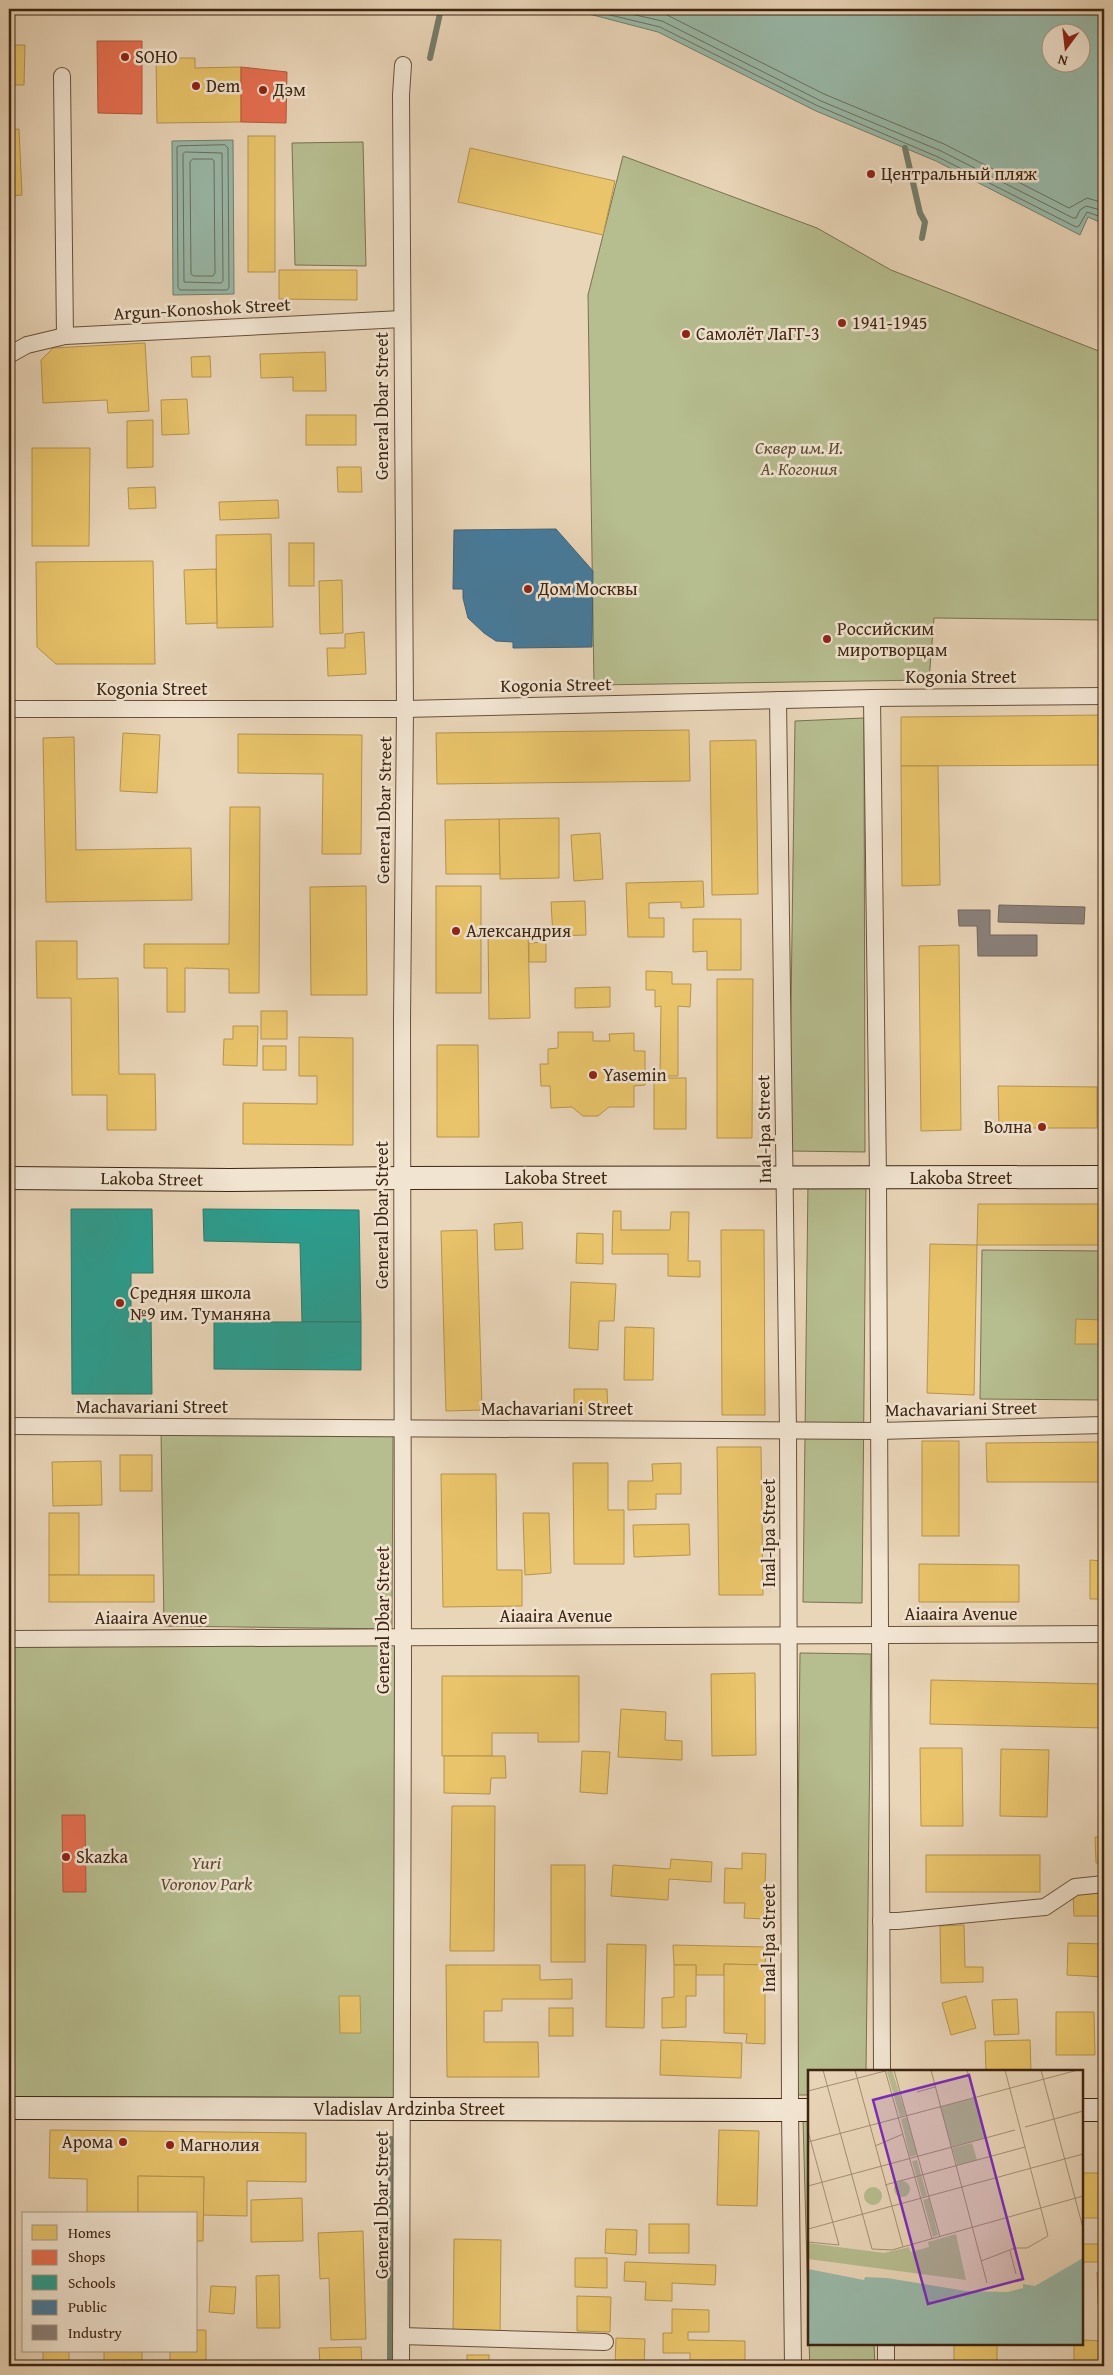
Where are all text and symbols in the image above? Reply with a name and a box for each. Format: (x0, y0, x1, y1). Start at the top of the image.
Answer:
north arrow (1040, 22, 1090, 72)
place label: SOHO (135, 43, 178, 70)
text: N (1055, 50, 1070, 71)
marker: SOHO (119, 51, 131, 63)
place label: Dem (206, 72, 240, 99)
place label: Дэм (272, 76, 306, 103)
marker: Dem (190, 80, 202, 92)
marker: Дэм (257, 84, 269, 96)
place label: Центральный пляж (881, 160, 1038, 187)
marker: Центральный пляж (865, 168, 877, 180)
street label: Argun-Konoshok Street (113, 290, 292, 327)
place label: 1941-1945 (852, 309, 928, 336)
marker: 1941-1945 (836, 317, 848, 329)
place label: Самолёт ЛаГГ-3 (696, 320, 820, 347)
marker: Самолёт ЛаГГ-3 (680, 328, 692, 340)
street label: General Dbar Street (368, 331, 395, 480)
park label: Сквер им. И. А. Когония (755, 434, 843, 482)
place label: Дом Москвы (537, 575, 638, 602)
marker: Дом Москвы (522, 583, 534, 595)
place label: Российским миротворцам (837, 615, 948, 663)
marker: Российским миротворцам (821, 633, 833, 645)
street label: Kogonia Street (905, 663, 1017, 690)
street label: Kogonia Street (500, 670, 612, 699)
street label: Kogonia Street (96, 675, 208, 702)
street label: General Dbar Street (369, 735, 398, 884)
place label: Александрия (466, 917, 571, 944)
marker: Александрия (450, 925, 462, 937)
place label: Yasemin (603, 1061, 667, 1088)
marker: Yasemin (587, 1069, 599, 1081)
street label: Inal-Ipa Street (749, 1074, 778, 1184)
place label: Волна (984, 1113, 1032, 1140)
marker: Волна (1036, 1121, 1048, 1133)
street label: General Dbar Street (368, 1140, 395, 1289)
street label: Lakoba Street (100, 1164, 204, 1193)
street label: Lakoba Street (505, 1164, 608, 1191)
street label: Lakoba Street (910, 1164, 1013, 1191)
place label: Средняя школа №9 им. Туманяна (130, 1279, 271, 1327)
marker: Средняя школа №9 им. Туманяна (114, 1297, 126, 1309)
street label: Machavariani Street (76, 1393, 229, 1420)
street label: Machavariani Street (885, 1394, 1038, 1423)
street label: Machavariani Street (481, 1395, 634, 1422)
street label: Inal-Ipa Street (755, 1478, 782, 1587)
street label: General Dbar Street (369, 1545, 396, 1694)
street label: Aiaaira Avenue (904, 1600, 1018, 1627)
street label: Aiaaira Avenue (499, 1602, 613, 1629)
street label: Aiaaira Avenue (94, 1604, 208, 1631)
place label: Skazka (76, 1843, 128, 1870)
park label: Yuri Voronov Park (160, 1849, 253, 1897)
marker: Skazka (60, 1851, 72, 1863)
street label: Inal-Ipa Street (755, 1883, 782, 1992)
inset map (808, 2070, 1083, 2345)
street label: Vladislav Ardzinba Street (313, 2095, 505, 2122)
place label: Арома (62, 2128, 113, 2155)
street label: General Dbar Street (368, 2130, 395, 2279)
place label: Магнолия (180, 2131, 260, 2158)
marker: Арома (117, 2136, 129, 2148)
marker: Магнолия (164, 2139, 176, 2151)
legend (22, 2212, 198, 2352)
text: Homes (68, 2222, 111, 2243)
text: Shops (68, 2246, 105, 2267)
text: Schools (68, 2272, 116, 2293)
text: Public (68, 2296, 107, 2317)
text: Industry (68, 2322, 123, 2343)

